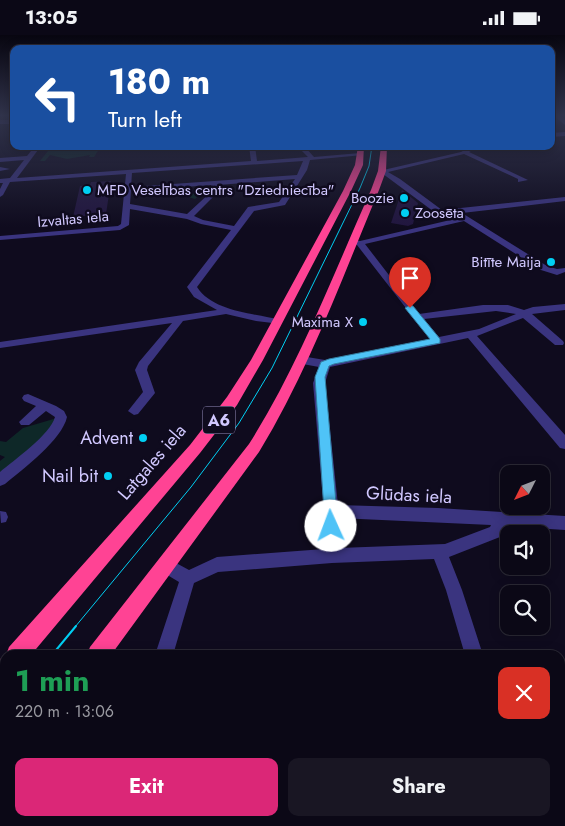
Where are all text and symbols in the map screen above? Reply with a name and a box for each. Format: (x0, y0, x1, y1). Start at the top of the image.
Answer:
text: 13:05 (25, 4, 77, 31)
text: 180 m (108, 57, 210, 107)
icon: left (25, 65, 90, 130)
text: Turn left (108, 103, 182, 135)
place label: MFD Veselības centrs "Dziedniecība" (97, 179, 334, 201)
marker: MFD Veselības centrs "Dziedniecība" (81, 184, 93, 196)
place label: Boozie (351, 187, 394, 209)
marker: Boozie (398, 192, 410, 204)
place label: Zoosēta (415, 202, 464, 224)
street label: Izvaltas iela (36, 205, 110, 233)
marker: Zoosēta (399, 207, 411, 219)
place label: Bitīte Maija (471, 251, 541, 273)
marker: Bitīte Maija (545, 256, 557, 268)
pin (389, 257, 431, 308)
icon: arrive (396, 264, 424, 292)
place label: Maxima X (292, 311, 354, 333)
marker: Maxima X (357, 316, 369, 328)
road number: A6 (203, 407, 235, 433)
street label: Latgales iela (112, 418, 192, 506)
place label: Advent (80, 425, 134, 451)
marker: Advent (137, 432, 149, 444)
place label: Nail bit (42, 463, 99, 489)
north arrow (500, 465, 550, 515)
map controls (500, 465, 550, 635)
marker: Nail bit (102, 470, 114, 482)
street label: Glūdas iela (365, 480, 453, 510)
position arrow (304, 499, 356, 551)
button: sound (500, 525, 550, 575)
button: search (500, 585, 550, 635)
text: 1 min (15, 659, 89, 702)
button: close (498, 667, 550, 719)
text: 220 m · 13:06 (15, 700, 114, 723)
button: Exit (15, 758, 278, 816)
button: Share (288, 758, 550, 816)

